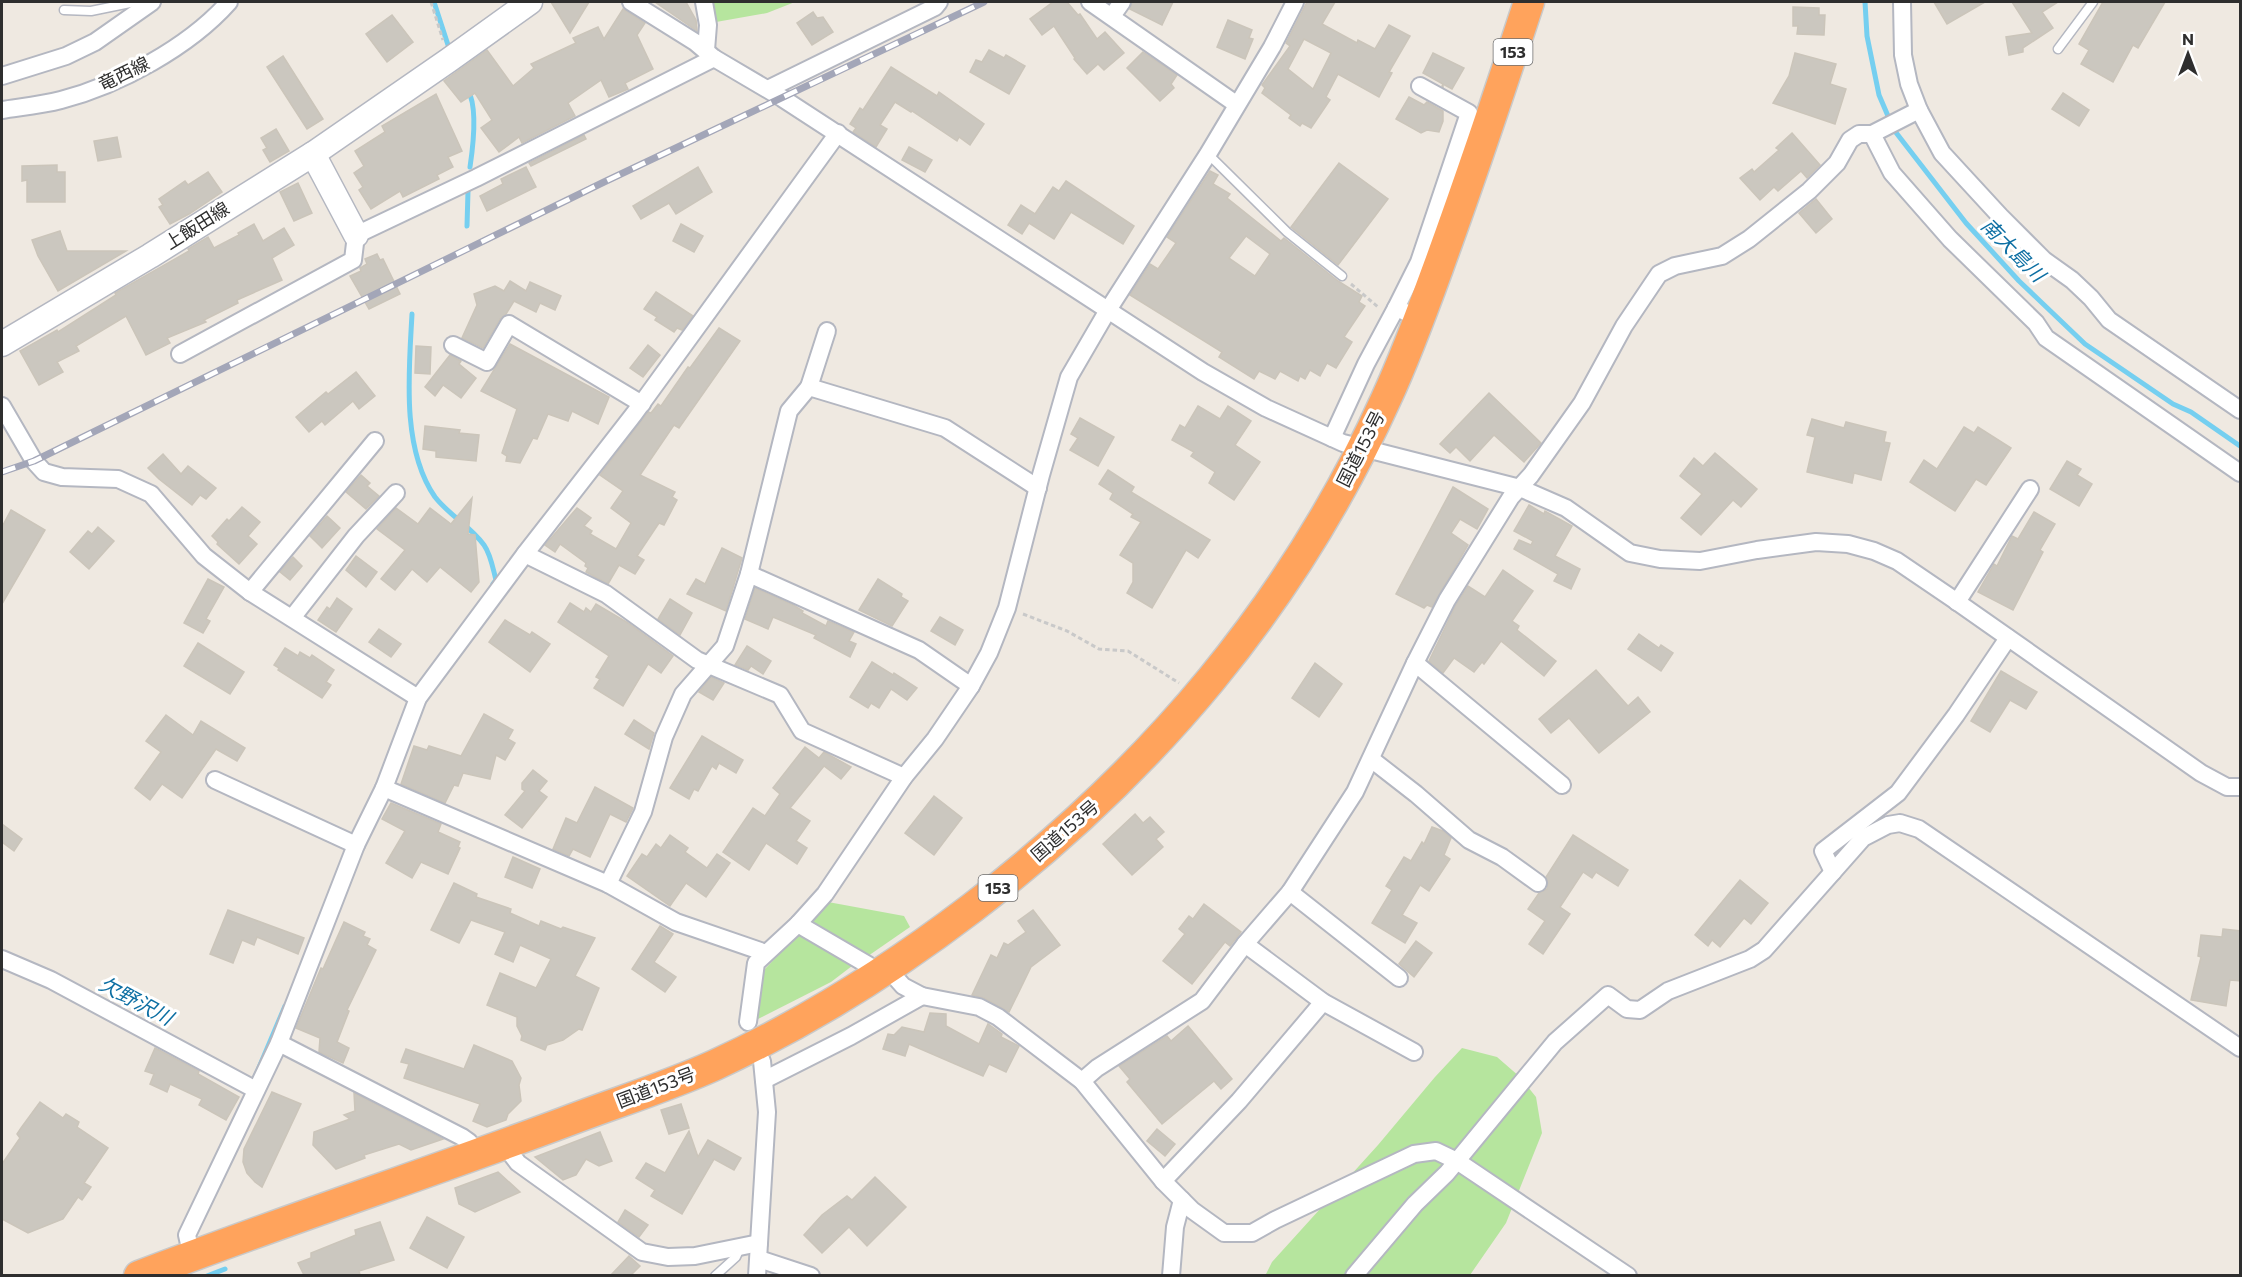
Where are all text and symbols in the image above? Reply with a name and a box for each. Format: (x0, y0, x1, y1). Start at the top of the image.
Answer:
north arrow (2158, 24, 2218, 84)
text: N (2182, 29, 2194, 48)
road number: 153 (1494, 39, 1532, 65)
street label: 竜西線 (94, 51, 153, 95)
street label: 上飯田線 (160, 197, 233, 254)
water label: 南大島川 (1977, 213, 2052, 287)
street label: 国道153号 (1332, 407, 1389, 490)
street label: 国道153号 (1026, 795, 1103, 866)
road number: 153 (978, 875, 1018, 901)
water label: 欠野沢川 (96, 971, 179, 1030)
street label: 国道153号 (613, 1062, 698, 1112)

